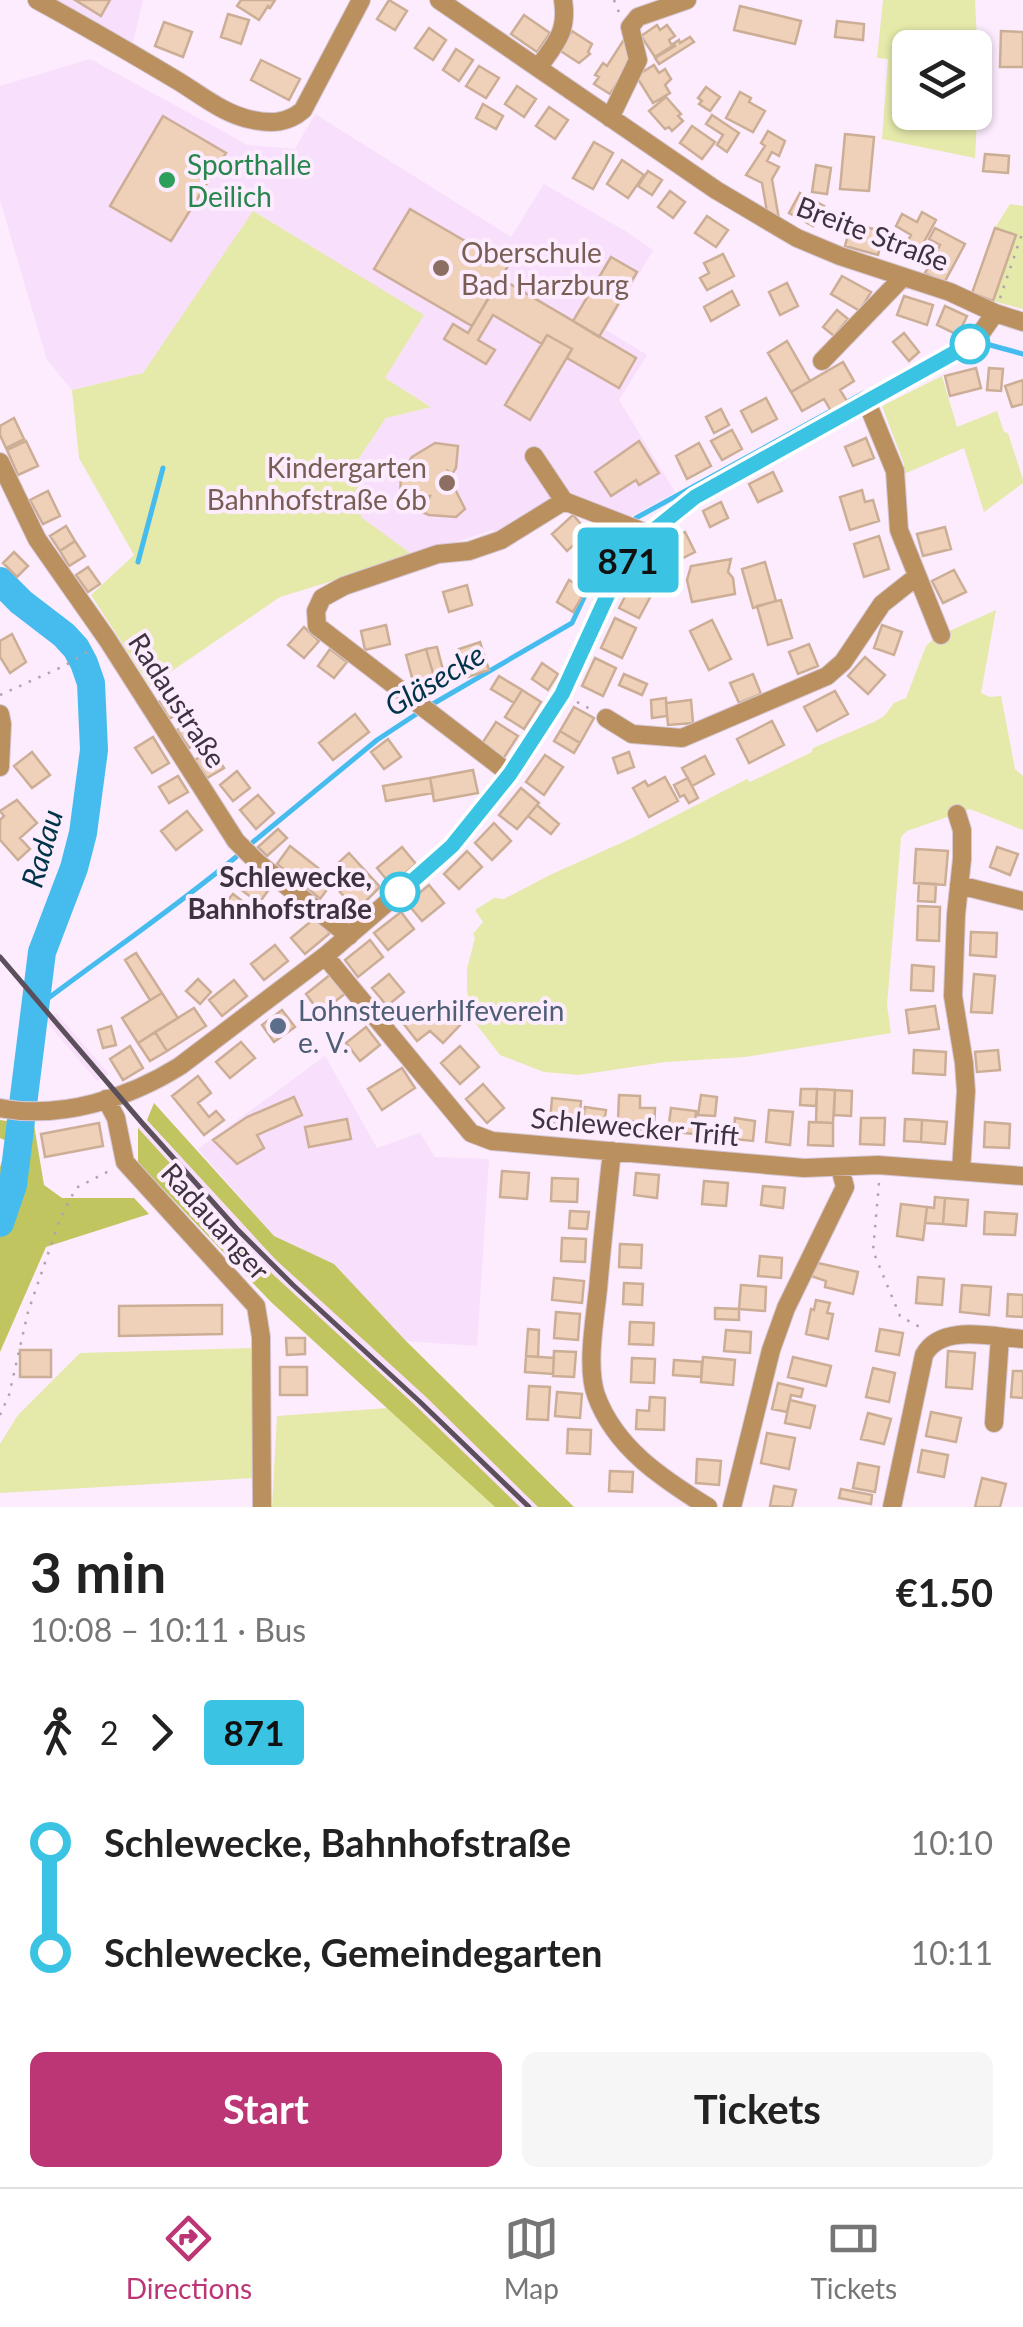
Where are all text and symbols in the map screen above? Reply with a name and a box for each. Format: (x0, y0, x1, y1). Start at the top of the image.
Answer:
map controls (892, 30, 992, 130)
button: layers (892, 30, 992, 130)
place label: Sporthalle Deilich (187, 147, 311, 213)
marker: Sporthalle Deilich (156, 169, 178, 191)
street label: Breite Straße (792, 188, 954, 278)
place label: Oberschule Bad Harzburg (461, 235, 629, 301)
marker: Oberschule Bad Harzburg (430, 257, 452, 279)
unlabelled marker (951, 325, 989, 363)
place label: Kindergarten Bahnhofstraße 6b (207, 450, 427, 516)
marker: Kindergarten Bahnhofstraße 6b (436, 472, 458, 494)
line badge: 871 (570, 528, 686, 592)
text: 871 (598, 539, 658, 581)
street label: Radaustraße (122, 626, 234, 774)
water label: Gläsecke (378, 635, 490, 723)
water label: Radau (13, 805, 69, 891)
place label: Schlewecke, Bahnhofstraße (187, 859, 372, 925)
marker: Schlewecke, Bahnhofstraße (381, 873, 419, 911)
place label: Lohnsteuerhilfeverein e. V. (298, 993, 564, 1059)
marker: Lohnsteuerhilfeverein e. V. (267, 1015, 289, 1037)
street label: Schlewecker Trift (529, 1100, 741, 1152)
street label: Radauanger (155, 1156, 277, 1286)
text: 3 min (30, 1539, 166, 1605)
text: €1.50 (896, 1569, 993, 1615)
text: 10:08 – 10:11 · Bus (30, 1610, 306, 1649)
icon: walk (30, 1705, 85, 1760)
icon: forward (134, 1705, 189, 1760)
text: 871 (224, 1711, 284, 1753)
text: 2 (100, 1713, 119, 1752)
text: Schlewecke, Bahnhofstraße (104, 1819, 571, 1865)
text: 10:10 (911, 1823, 993, 1862)
text: Schlewecke, Gemeindegarten (104, 1929, 602, 1975)
text: 10:11 (911, 1933, 993, 1972)
button: Start (30, 2052, 502, 2167)
button: Tickets (522, 2052, 993, 2167)
tab: Directions (126, 2211, 252, 2305)
tab: Map (504, 2211, 559, 2305)
tab: Tickets (810, 2211, 897, 2305)

